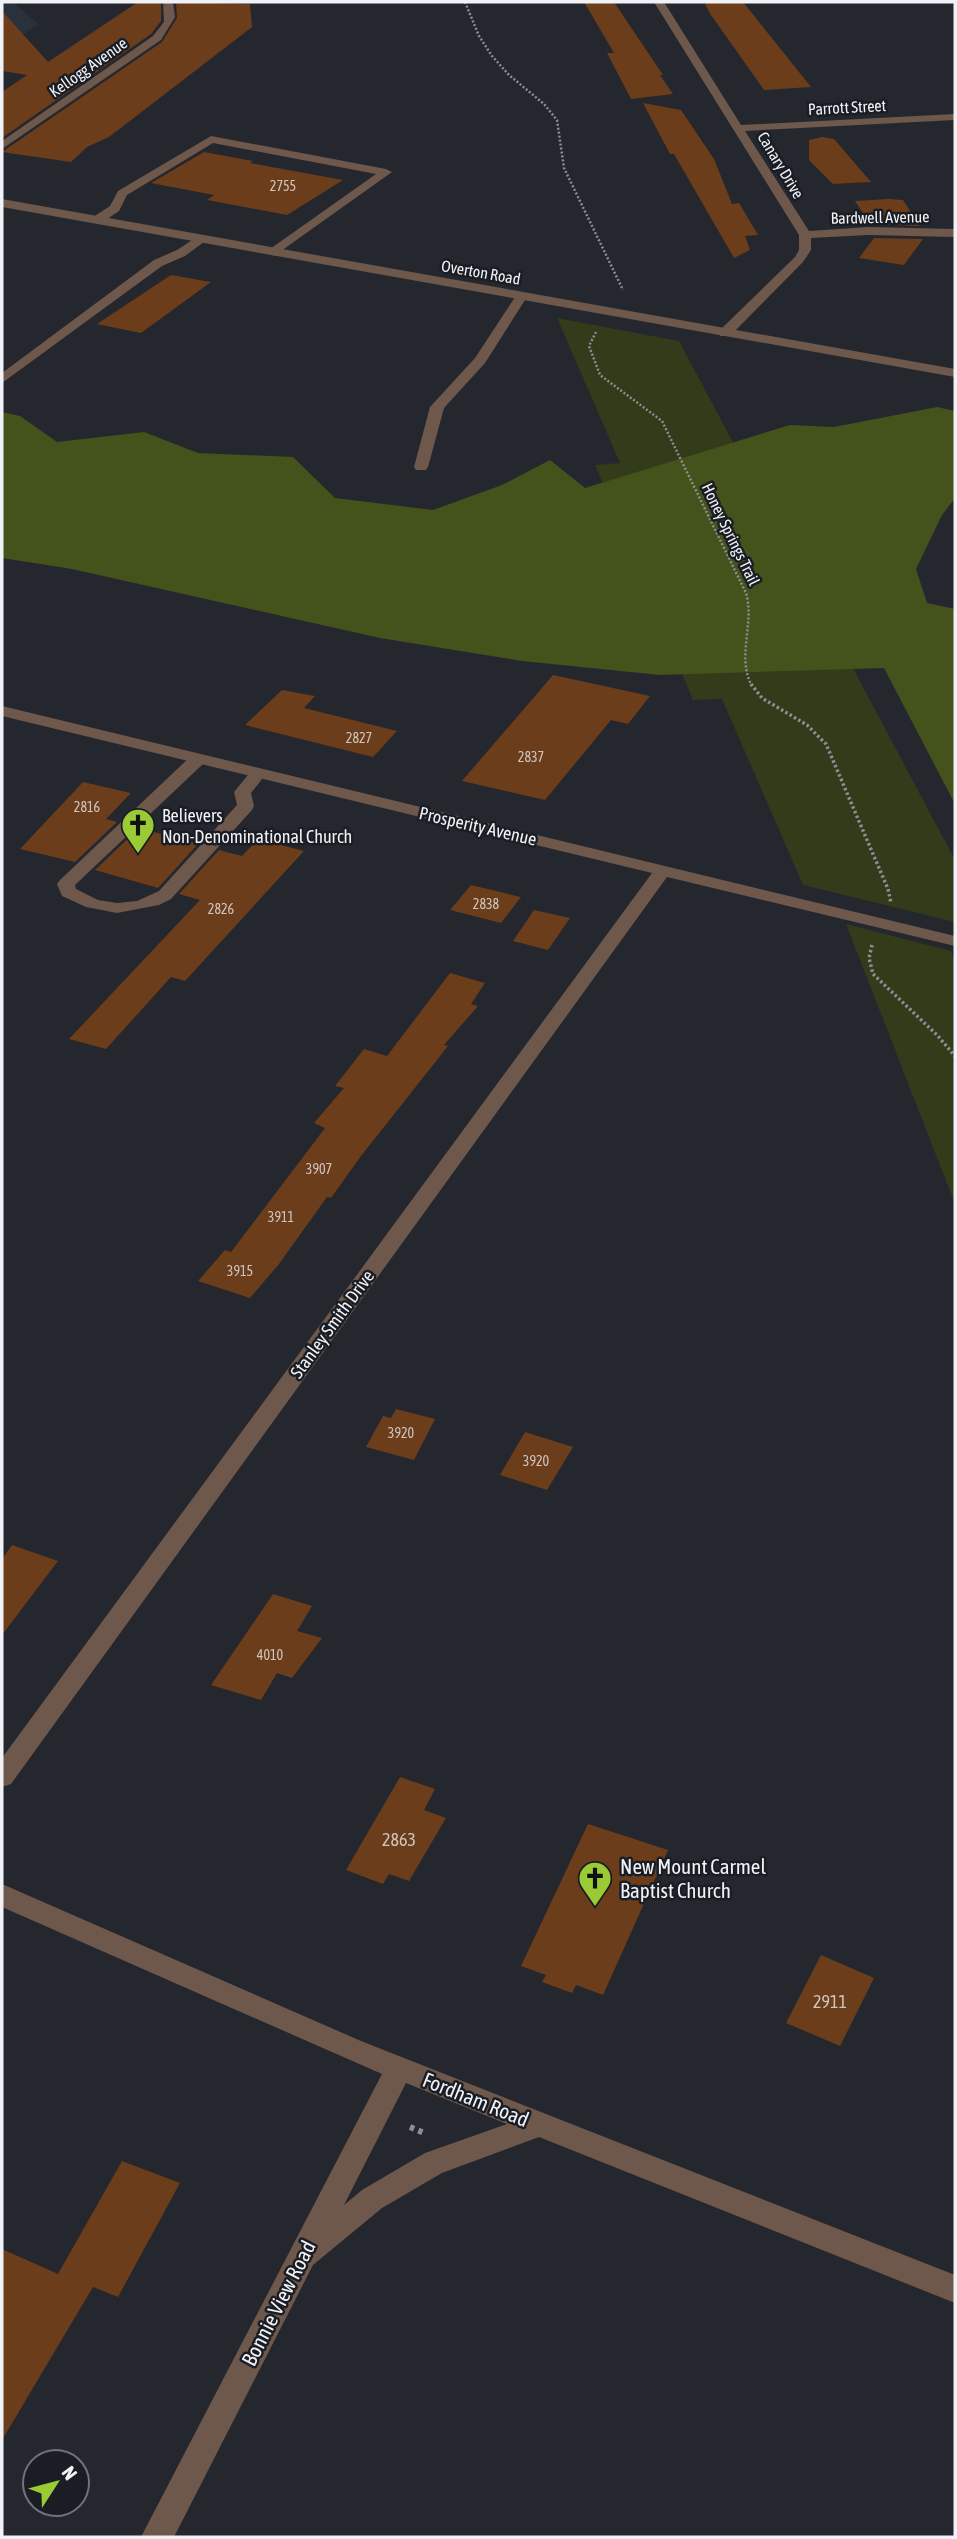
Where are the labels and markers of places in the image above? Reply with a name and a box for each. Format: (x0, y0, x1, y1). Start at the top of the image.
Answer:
place label: Believers Non-Denominational Church (162, 805, 352, 847)
church icon: Believers Non-Denominational Church (119, 806, 157, 855)
place label: New Mount Carmel Baptist Church (620, 1854, 766, 1902)
church icon: New Mount Carmel Baptist Church (576, 1859, 614, 1908)

